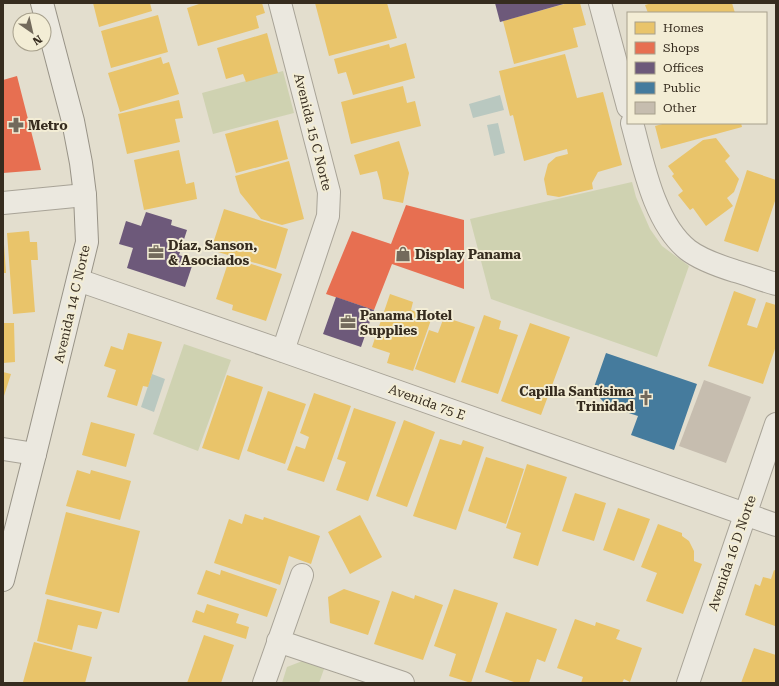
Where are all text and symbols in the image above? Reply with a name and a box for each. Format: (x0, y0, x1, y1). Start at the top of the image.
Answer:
north arrow (12, 12, 52, 52)
legend (627, 12, 767, 124)
text: Homes (663, 21, 704, 35)
text: N (30, 32, 44, 48)
text: Shops (663, 41, 699, 55)
text: Offices (663, 61, 704, 75)
street label: Avenida 15 C Norte (291, 72, 335, 192)
text: Public (663, 81, 701, 95)
text: Other (663, 101, 696, 115)
pharmacy icon: Metro (7, 116, 25, 134)
place label: Metro (28, 118, 68, 133)
place label: Díaz, Sanson, & Asociados (168, 238, 257, 268)
office icon: Díaz, Sanson, & Asociados (147, 243, 165, 261)
street label: Avenida 14 C Norte (51, 244, 93, 364)
shop icon: Display Panama (394, 245, 412, 263)
place label: Display Panama (415, 247, 521, 262)
place label: Panama Hotel Supplies (360, 308, 453, 338)
office icon: Panama Hotel Supplies (339, 313, 357, 331)
street label: Avenida 75 E (387, 381, 467, 423)
place label: Capilla Santísima Trinidad (519, 384, 634, 414)
church icon: Capilla Santísima Trinidad (637, 389, 655, 407)
street label: Avenida 16 D Norte (705, 493, 759, 613)

